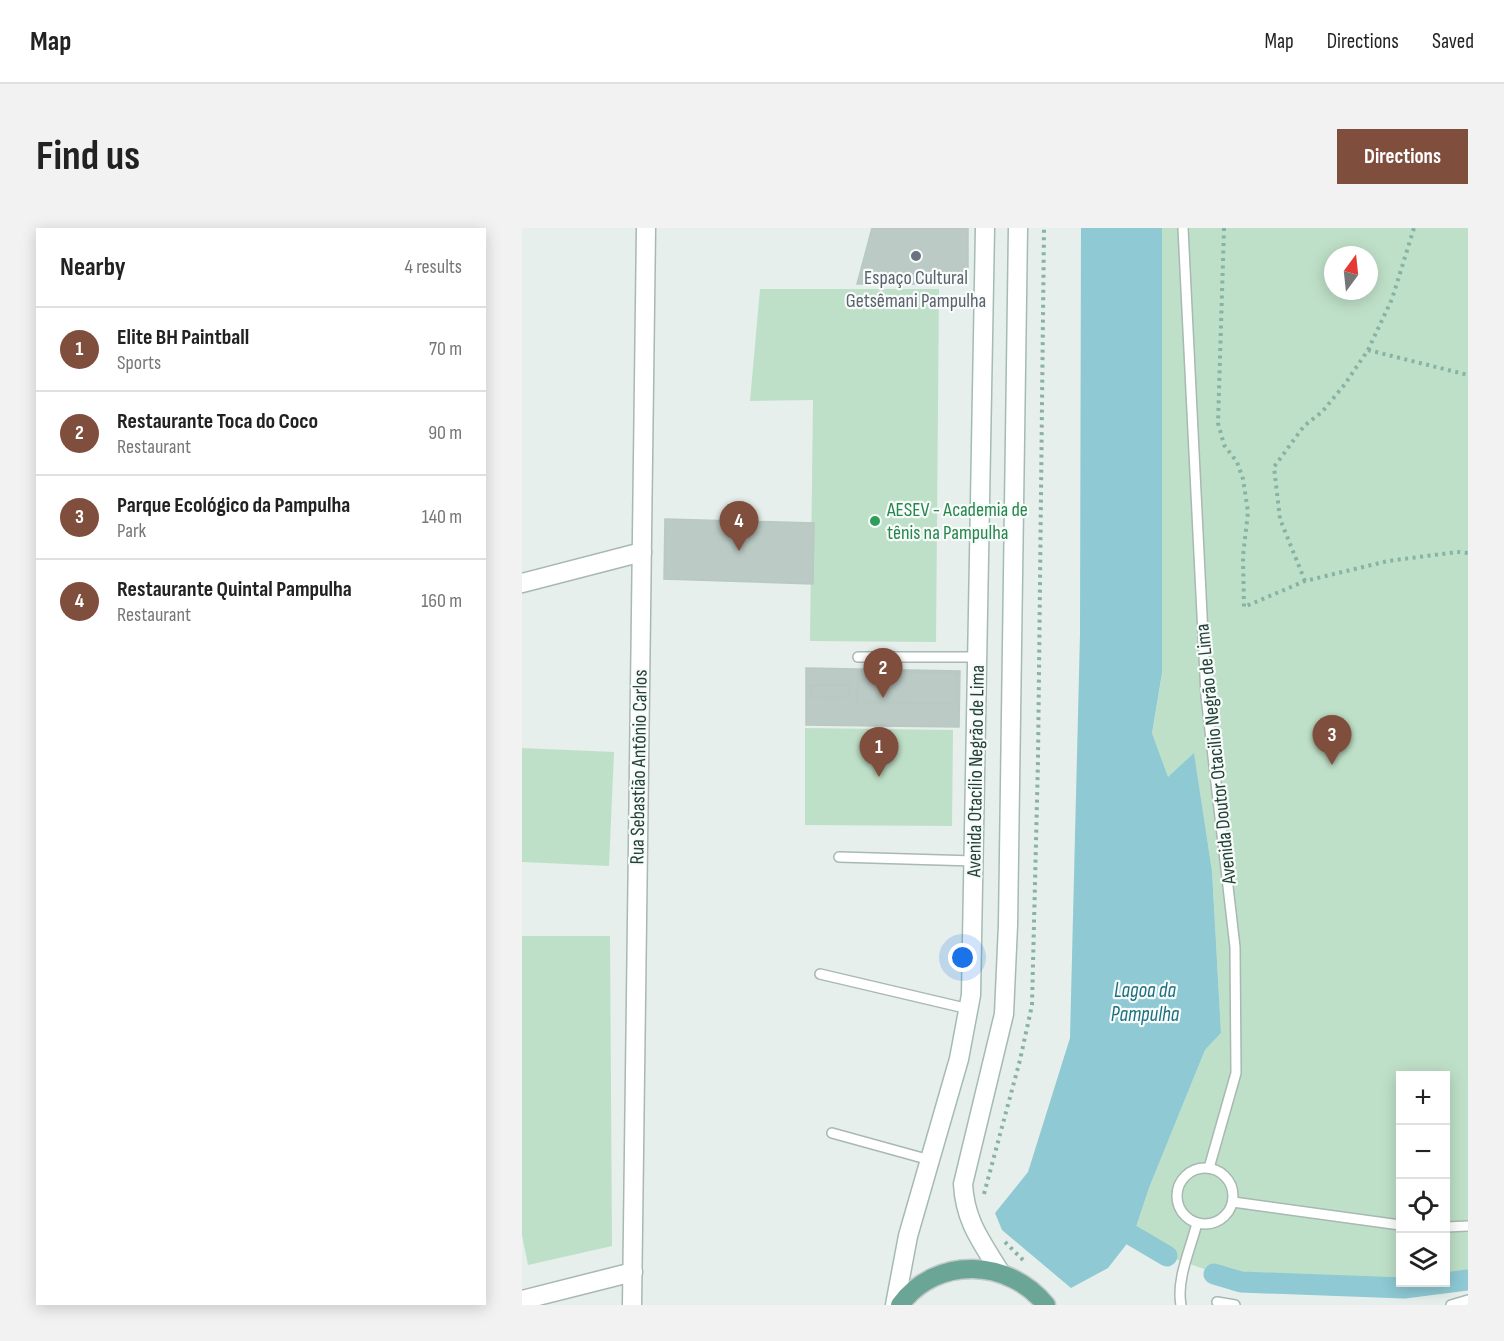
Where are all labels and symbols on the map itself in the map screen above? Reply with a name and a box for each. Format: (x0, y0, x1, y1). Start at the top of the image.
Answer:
north arrow (1324, 246, 1378, 300)
marker: Espaço Cultural Getsêmani Pampulha (909, 249, 923, 263)
place label: Espaço Cultural Getsêmani Pampulha (846, 266, 986, 313)
place label: AESEV - Academia de tênis na Pampulha (886, 498, 1028, 545)
pin: 4 (720, 502, 758, 551)
marker: AESEV - Academia de tênis na Pampulha (868, 514, 882, 528)
street label: Avenida Doutor Otacilio Negrão de Lima (1190, 623, 1242, 886)
pin: 2 (864, 648, 902, 698)
street label: Avenida Otacílio Negrão de Lima (962, 665, 990, 878)
street label: Rua Sebastião Antônio Carlos (625, 669, 653, 865)
pin: 3 (1312, 716, 1352, 765)
pin: 1 (860, 728, 898, 777)
your location (948, 943, 977, 972)
water label: Lagoa da Pampulha (1111, 978, 1180, 1027)

